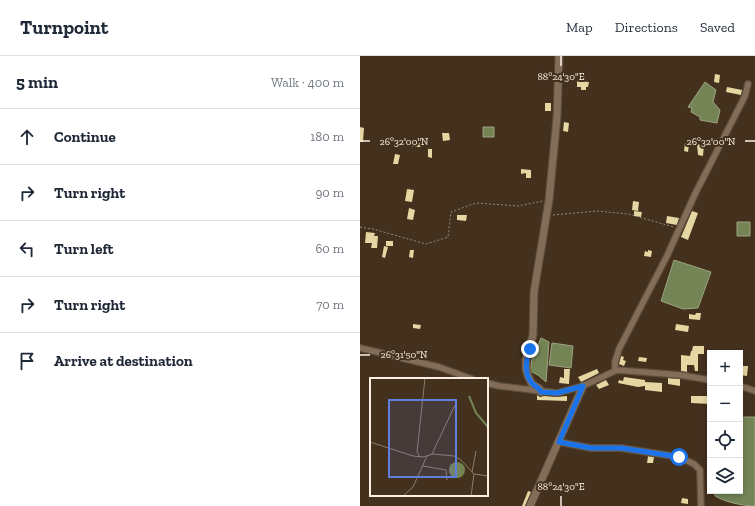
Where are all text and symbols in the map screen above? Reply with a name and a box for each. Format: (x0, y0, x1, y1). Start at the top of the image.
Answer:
text: Turnpoint (20, 16, 108, 39)
text: Map (566, 19, 593, 36)
text: Directions (615, 19, 678, 36)
text: Saved (700, 19, 735, 36)
text: 88°24'30"E (537, 71, 585, 83)
text: 5 min (16, 72, 58, 92)
text: Walk · 400 m (271, 75, 344, 90)
icon: ahead (16, 126, 38, 148)
text: Continue (54, 128, 116, 146)
text: 180 m (310, 129, 344, 144)
text: 26°32'00"N (380, 136, 429, 148)
text: 26°32'00"N (687, 136, 736, 148)
icon: right (16, 182, 38, 204)
text: Turn right (54, 184, 125, 202)
text: 90 m (315, 185, 344, 200)
icon: left (16, 238, 38, 260)
text: Turn left (54, 240, 114, 258)
text: 60 m (315, 241, 344, 256)
icon: right (16, 294, 38, 316)
text: Turn right (54, 296, 125, 314)
text: 70 m (316, 297, 344, 312)
route end (521, 340, 539, 358)
text: 26°31'50"N (381, 349, 428, 361)
icon: arrive (16, 350, 38, 372)
map controls (707, 350, 743, 494)
button: + (707, 350, 743, 386)
text: Arrive at destination (54, 352, 193, 370)
inset map (370, 378, 488, 496)
button: − (707, 386, 743, 422)
button: locate (707, 422, 743, 458)
route start (670, 448, 688, 466)
button: layers (707, 458, 743, 494)
text: 88°24'30"E (537, 481, 585, 493)

